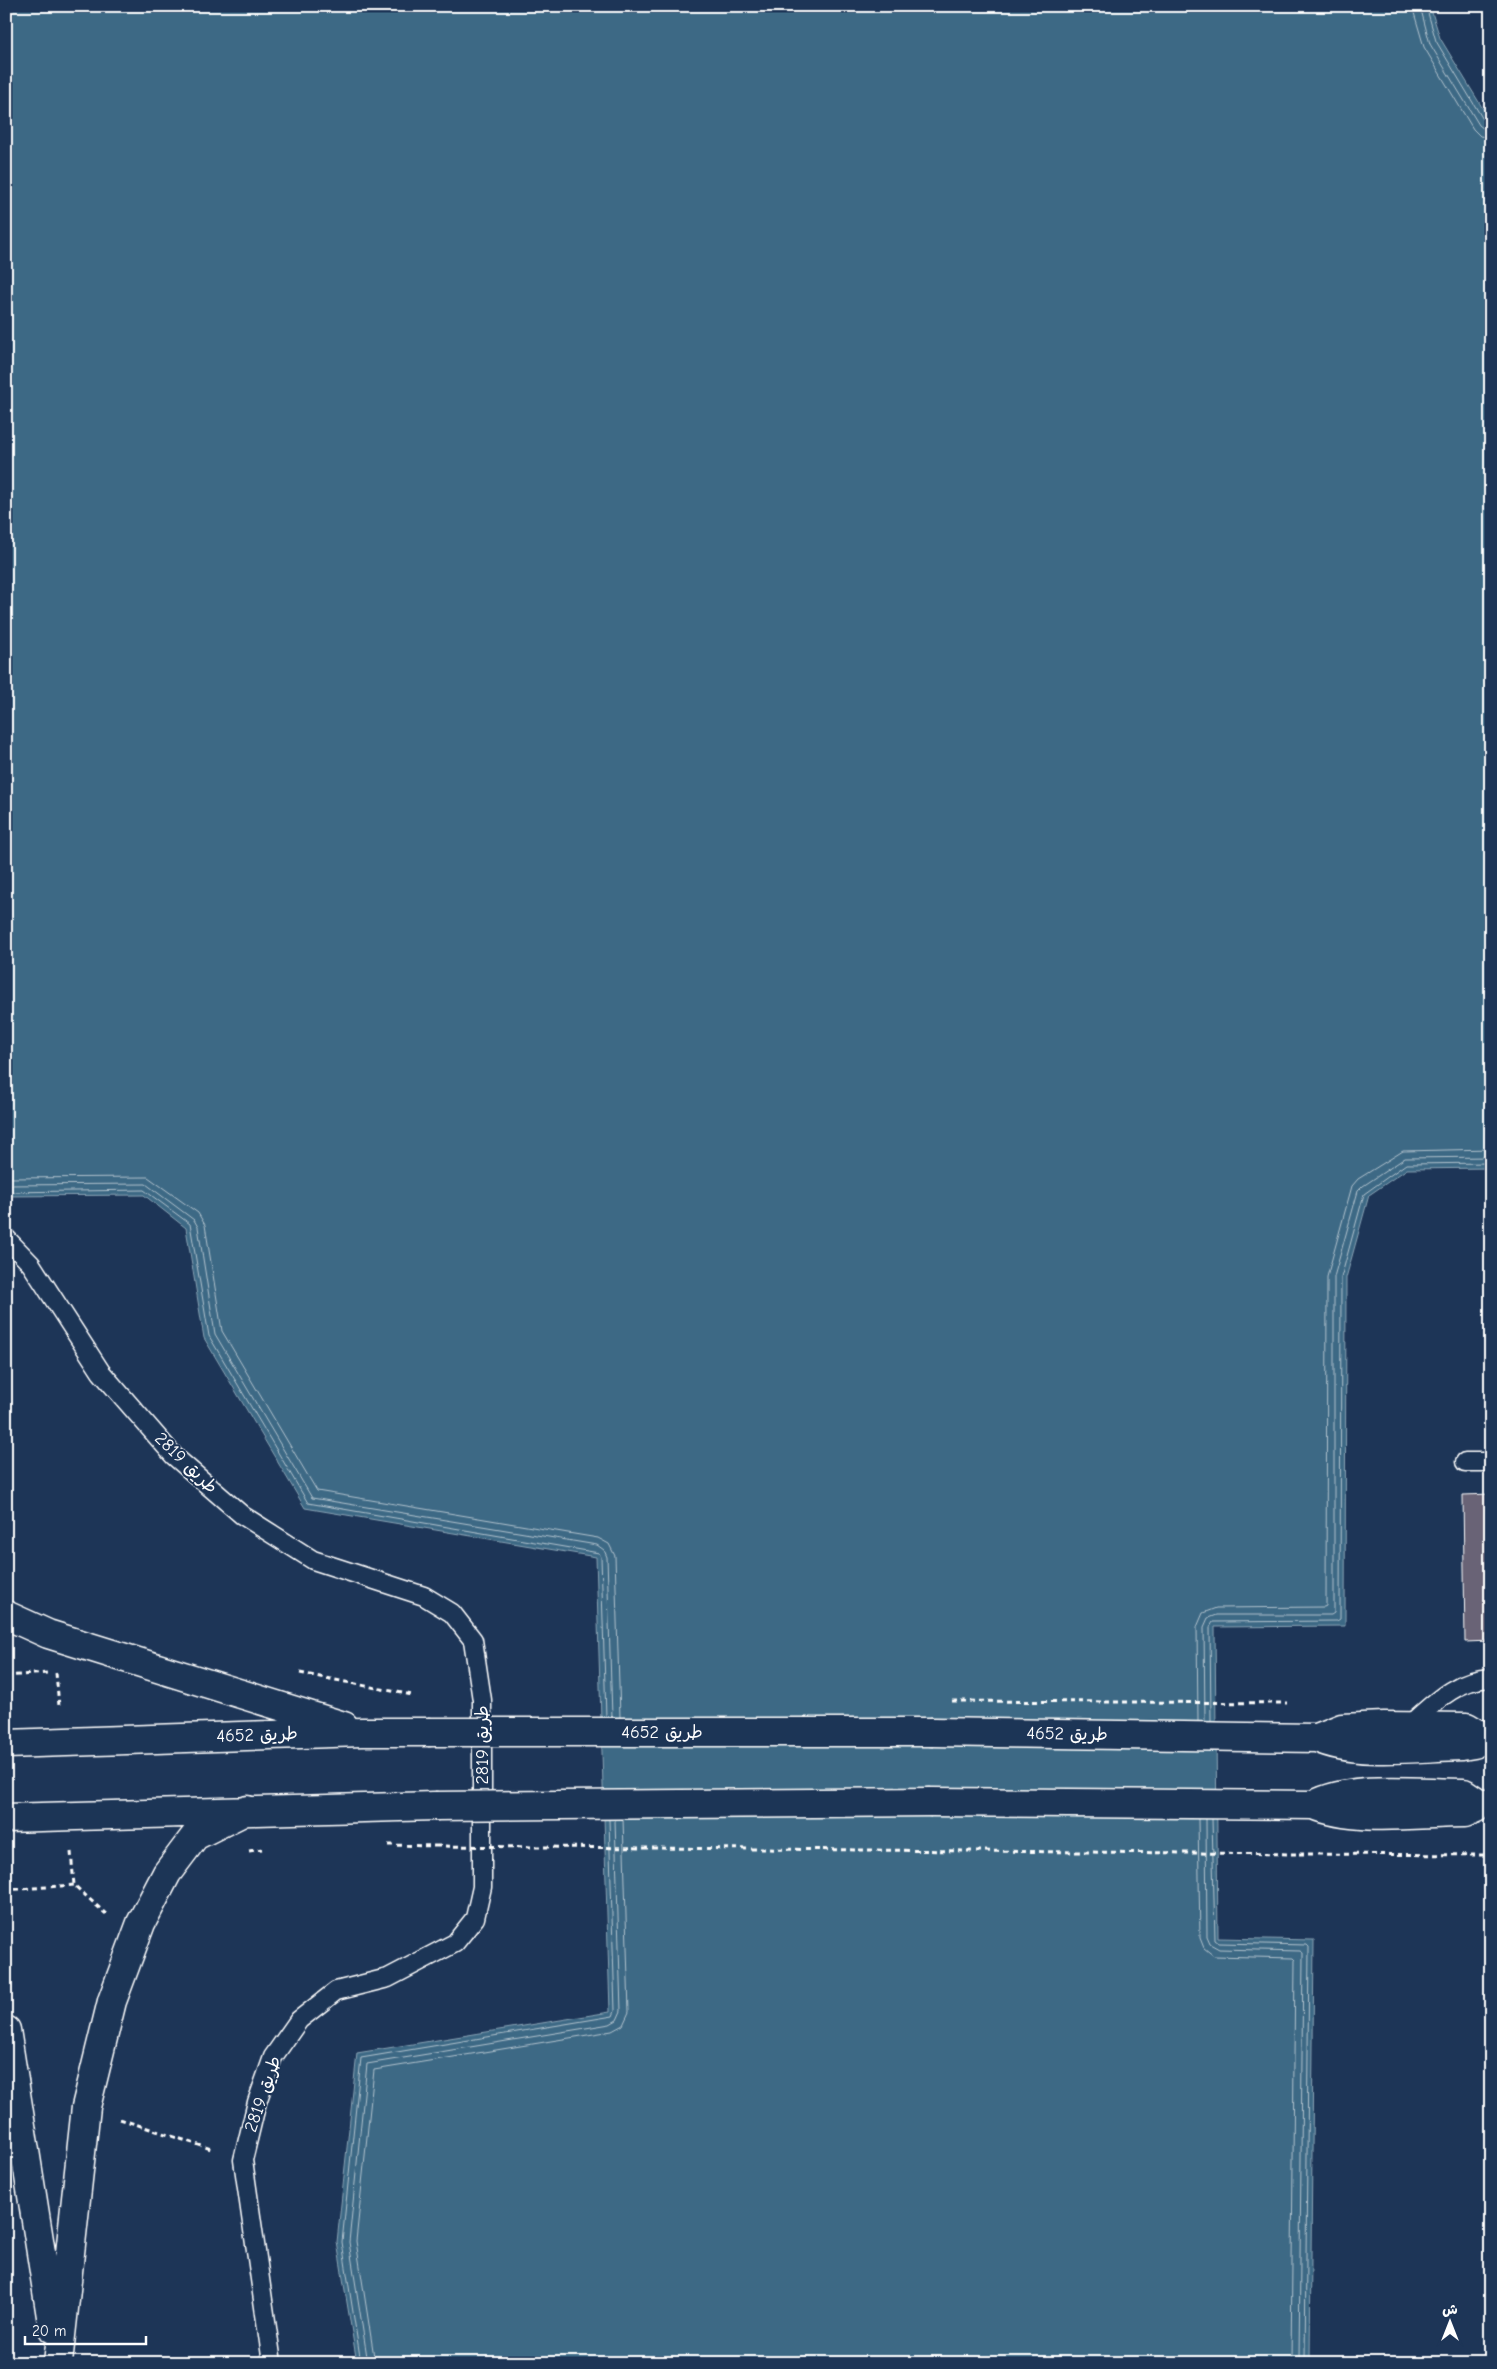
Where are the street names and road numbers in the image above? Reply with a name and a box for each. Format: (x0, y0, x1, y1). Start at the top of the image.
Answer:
street label: طريق 2819 (150, 1428, 222, 1498)
street label: طريق 2819 (472, 1705, 493, 1785)
street label: طريق 4652 (621, 1722, 703, 1743)
street label: طريق 4652 (216, 1723, 298, 1747)
street label: طريق 4652 (1026, 1723, 1108, 1745)
street label: طريق 2819 (240, 2053, 286, 2135)

